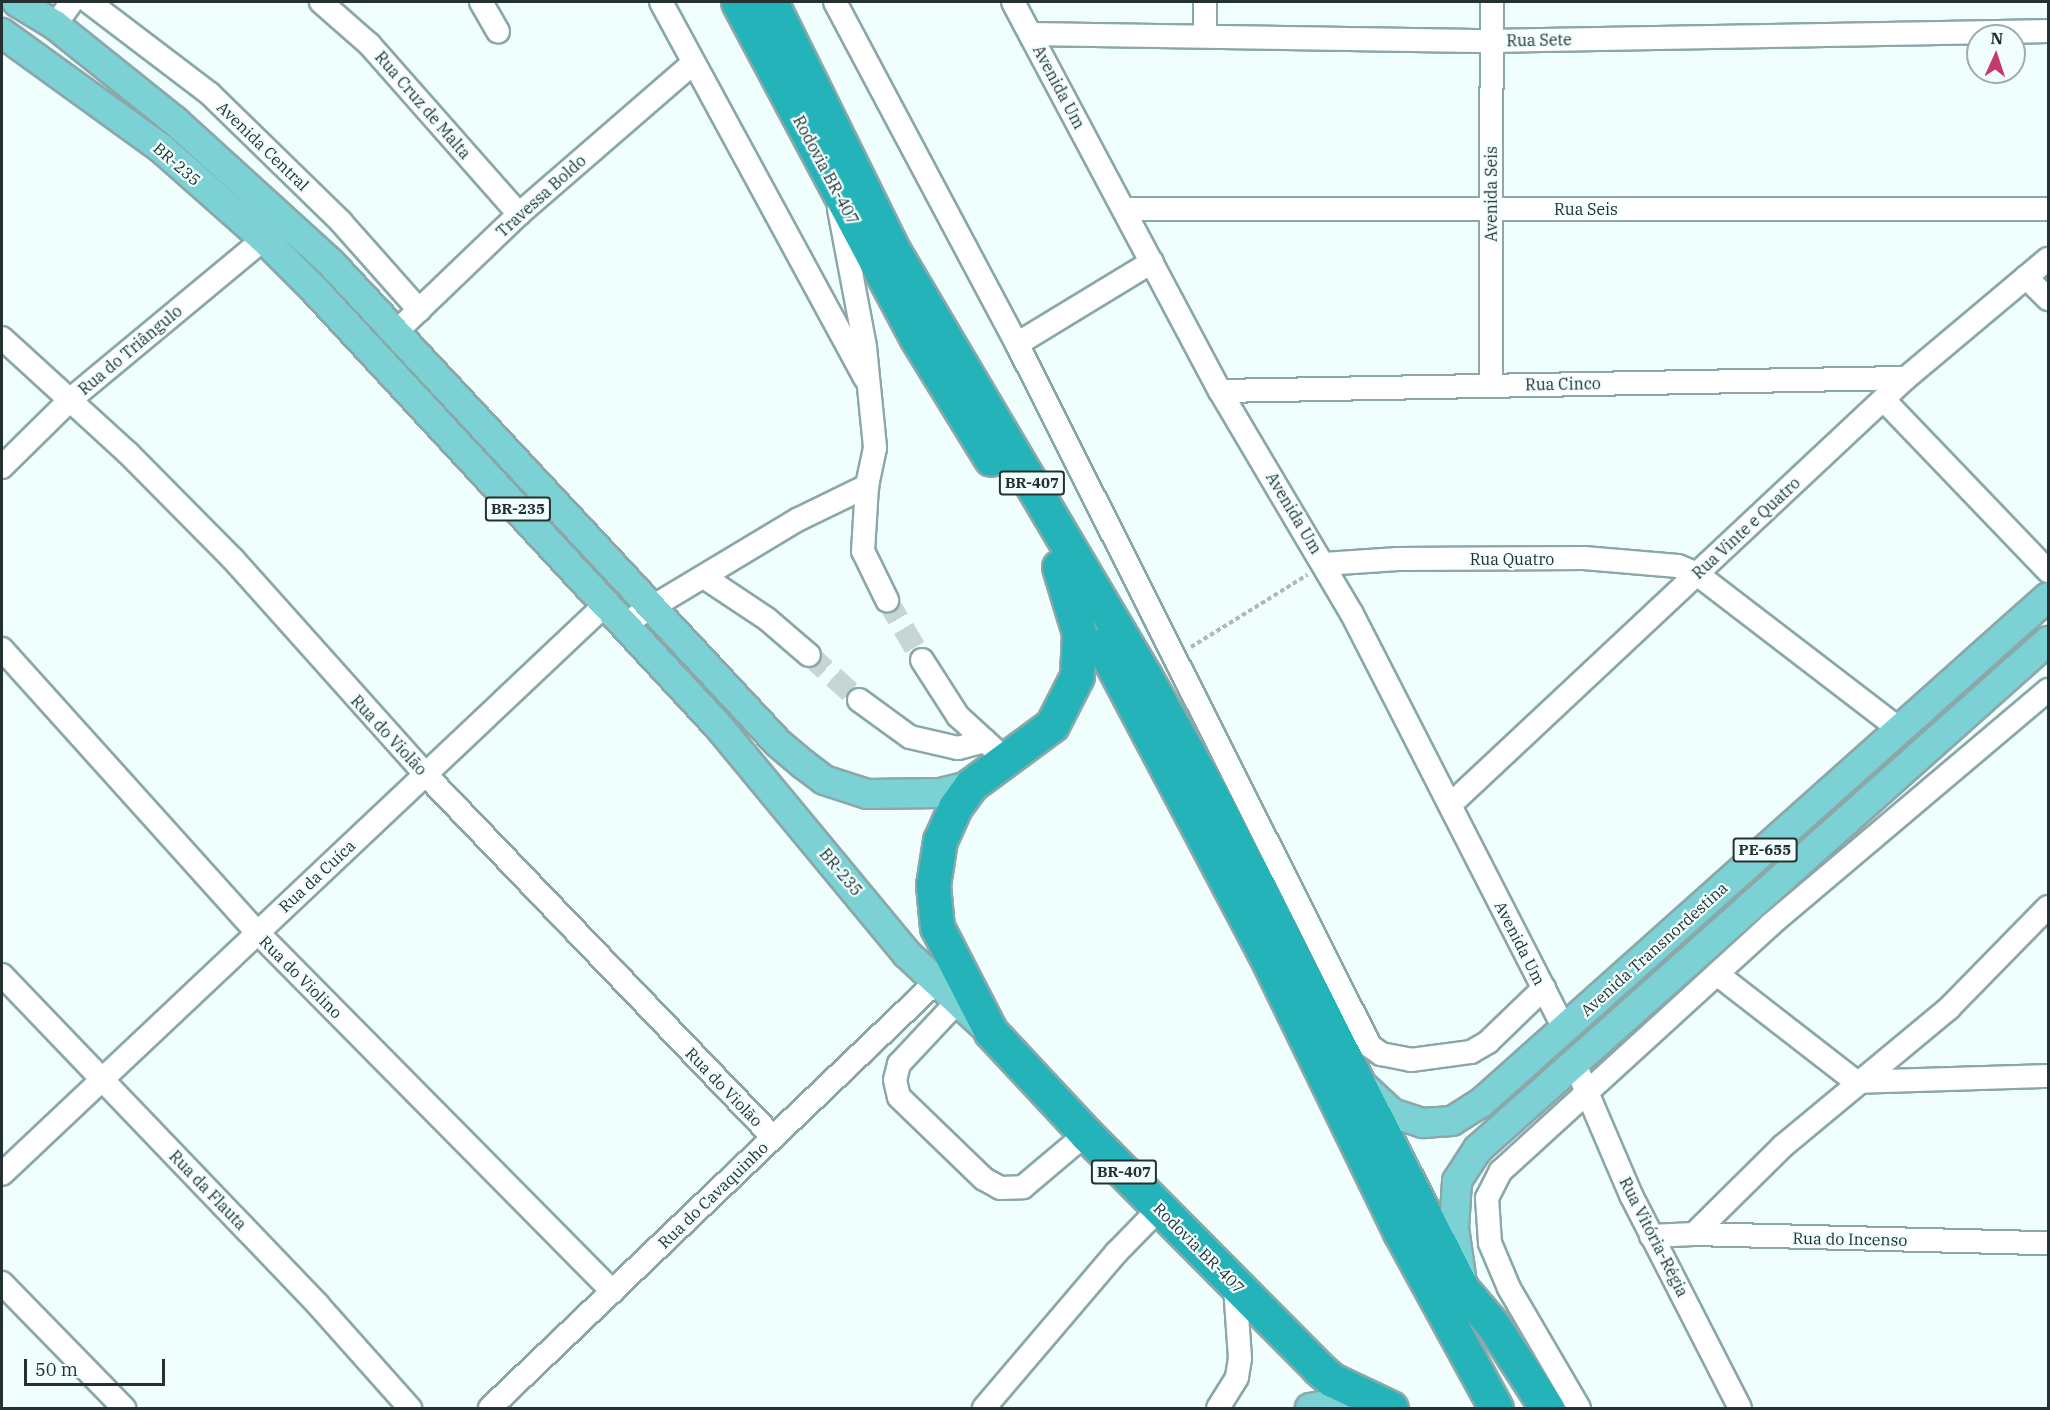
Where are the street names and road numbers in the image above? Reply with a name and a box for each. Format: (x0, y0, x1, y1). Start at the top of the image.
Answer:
street label: Rua Sete (1506, 30, 1572, 50)
street label: Avenida Um (1029, 42, 1089, 132)
street label: Rua Cruz de Malta (371, 47, 475, 163)
street label: Avenida Central (213, 97, 313, 195)
street label: Rodovia BR-407 (789, 112, 863, 228)
street label: BR-235 (150, 138, 204, 190)
street label: Avenida Seis (1481, 146, 1501, 242)
street label: Travessa Boldo (492, 151, 590, 241)
street label: Rua Seis (1554, 199, 1618, 219)
street label: Rua do Triângulo (74, 301, 186, 399)
street label: Rua Cinco (1525, 374, 1601, 394)
street label: Avenida Um (1262, 469, 1326, 557)
road number: BR-407 (998, 471, 1066, 495)
street label: Rua Vinte e Quatro (1688, 473, 1804, 583)
road number: BR-235 (484, 497, 552, 521)
street label: Rua Quatro (1470, 549, 1554, 569)
street label: Rua do Violão (347, 691, 431, 779)
street label: Rua da Cuíca (275, 836, 359, 916)
road number: PE-655 (1732, 838, 1798, 862)
street label: BR-235 (816, 844, 866, 900)
street label: Avenida Transnordestina (1577, 878, 1731, 1020)
street label: Avenida Um (1491, 898, 1549, 988)
street label: Rua do Violino (256, 932, 346, 1022)
street label: Rua do Violão (682, 1043, 766, 1131)
street label: Rua do Cavaquinho (654, 1138, 772, 1252)
street label: Rua da Flauta (165, 1146, 251, 1234)
road number: BR-407 (1090, 1160, 1158, 1184)
street label: Rua Vitória-Régia (1616, 1174, 1692, 1300)
street label: Rodovia BR-407 (1150, 1199, 1248, 1297)
street label: Rua do Incenso (1792, 1228, 1908, 1250)

